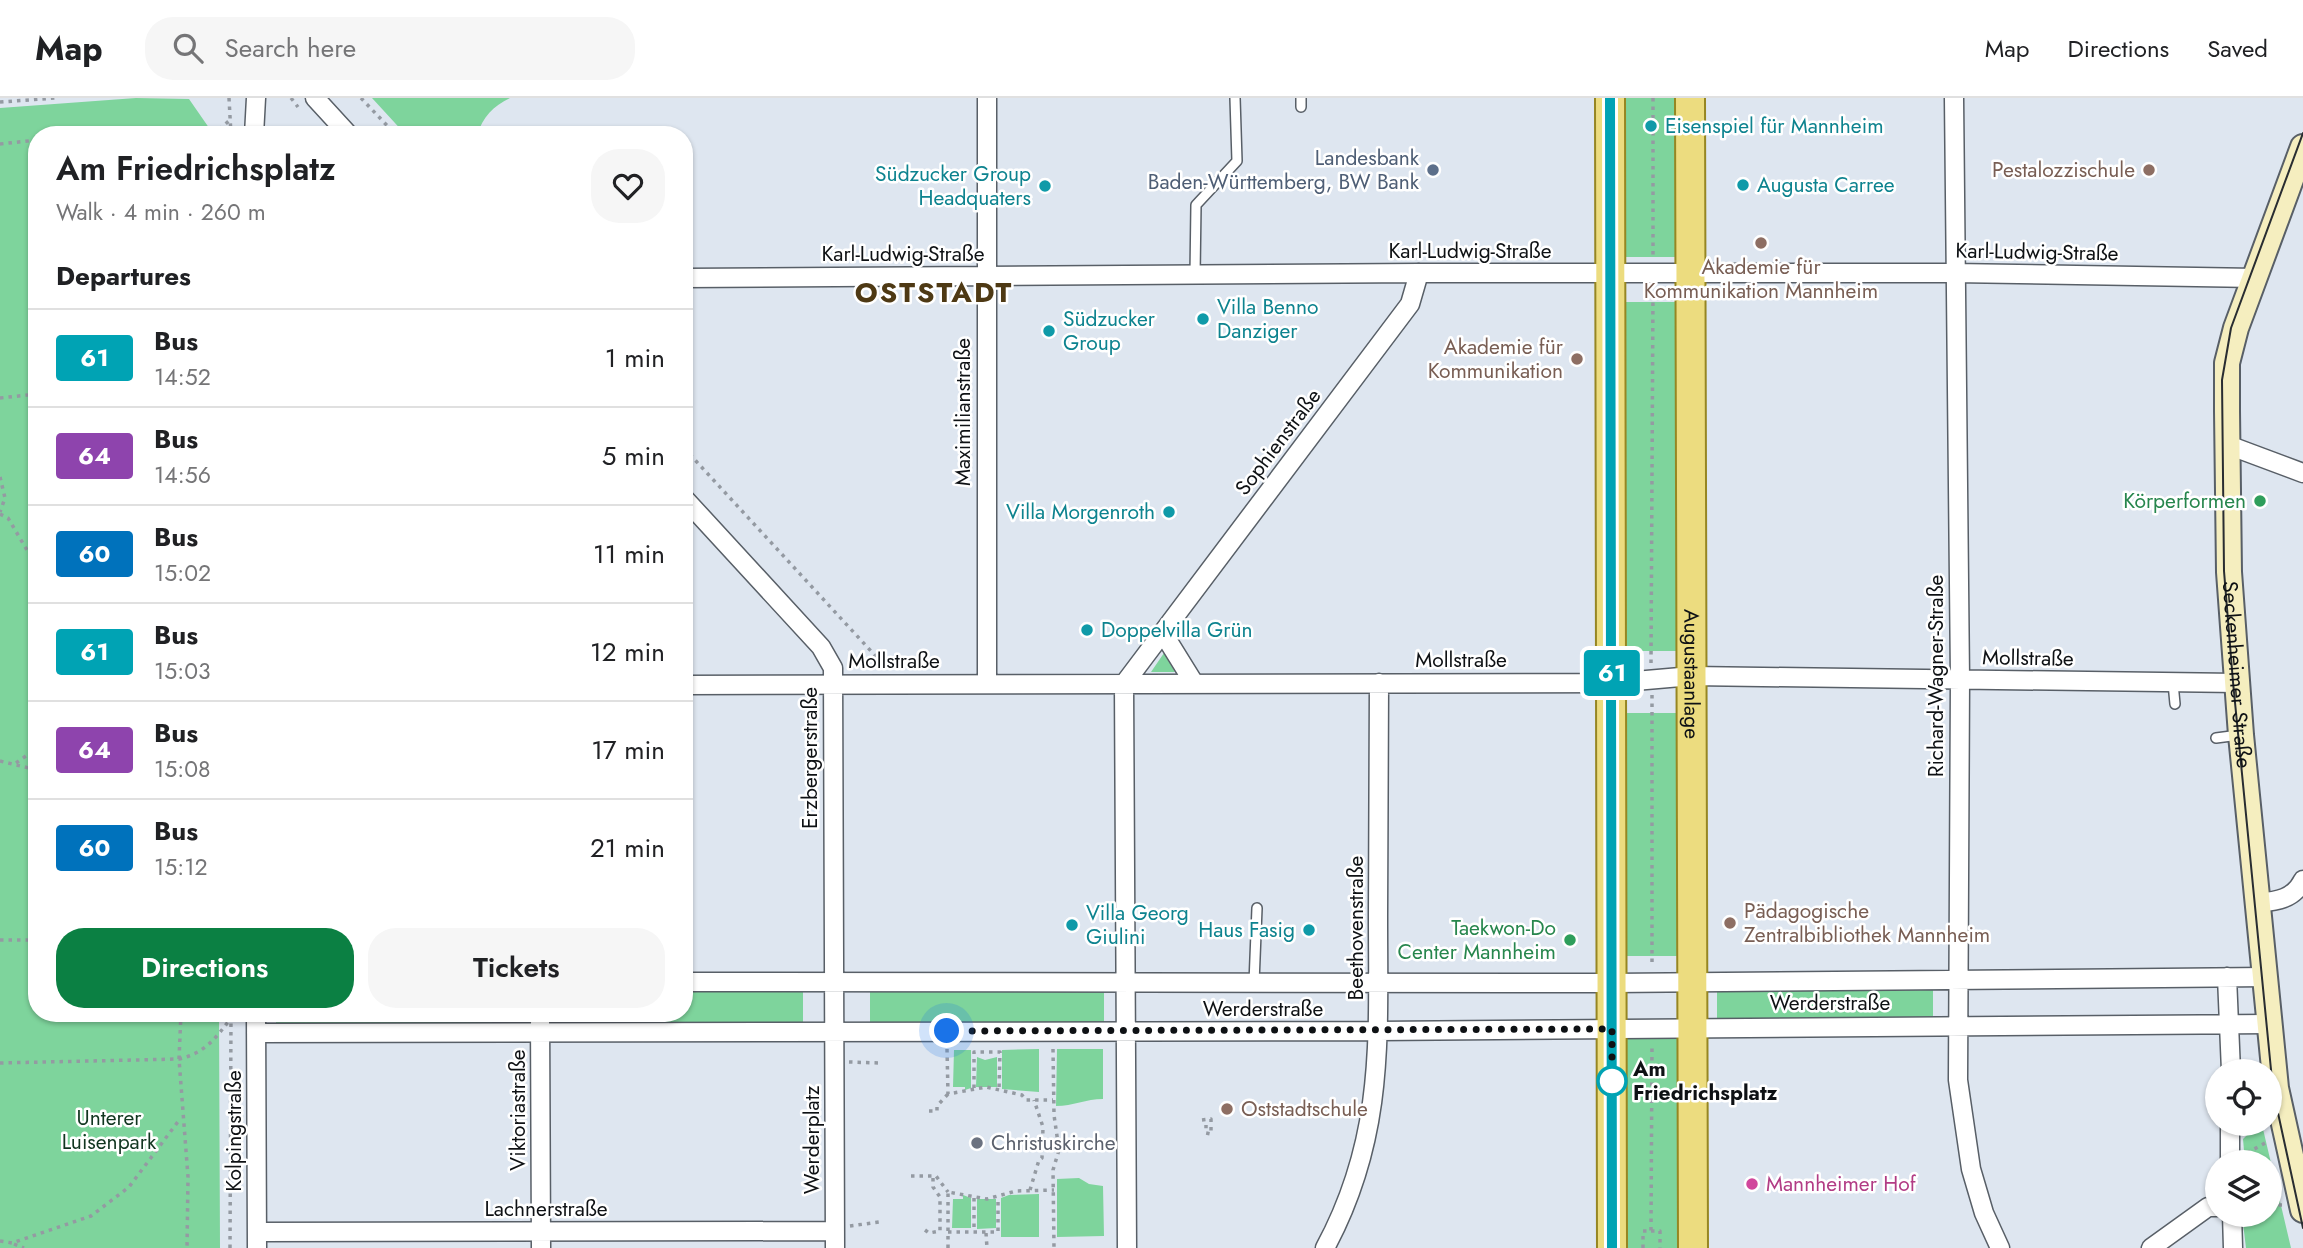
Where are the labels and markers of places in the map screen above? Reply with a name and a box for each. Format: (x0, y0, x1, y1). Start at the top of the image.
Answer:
place label: Eisenspiel für Mannheim (1665, 111, 1884, 141)
marker: Eisenspiel für Mannheim (1643, 118, 1659, 134)
place label: Landesbank Baden-Württemberg, BW Bank (1148, 143, 1420, 197)
place label: Pestalozzischule (1992, 155, 2135, 185)
place label: Südzucker Group Headquaters (875, 159, 1031, 213)
marker: Landesbank Baden-Württemberg, BW Bank (1425, 162, 1441, 178)
marker: Pestalozzischule (2141, 162, 2157, 178)
place label: Augusta Carree (1757, 170, 1895, 200)
marker: Augusta Carree (1735, 177, 1751, 193)
marker: Südzucker Group Headquaters (1037, 178, 1053, 194)
marker: Akademie für Kommunikation Mannheim (1753, 235, 1769, 251)
place label: Akademie für Kommunikation Mannheim (1644, 252, 1878, 306)
place label: Villa Benno Danziger (1217, 292, 1318, 346)
place label: Südzucker Group (1063, 304, 1156, 358)
marker: Villa Benno Danziger (1195, 311, 1211, 327)
marker: Südzucker Group (1041, 323, 1057, 339)
place label: Akademie für Kommunikation (1428, 332, 1564, 386)
marker: Akademie für Kommunikation (1569, 351, 1585, 367)
place label: Körperformen (2123, 486, 2246, 516)
marker: Körperformen (2252, 493, 2268, 509)
place label: Villa Morgenroth (1006, 497, 1155, 527)
marker: Villa Morgenroth (1161, 504, 1177, 520)
place label: Doppelvilla Grün (1101, 615, 1253, 645)
marker: Doppelvilla Grün (1079, 622, 1095, 638)
place label: Pädagogische Zentralbibliothek Mannheim (1744, 896, 1990, 950)
place label: Villa Georg Giulini (1086, 898, 1189, 952)
place label: Taekwon-Do Center Mannheim (1398, 913, 1556, 967)
place label: Haus Fasig (1198, 915, 1295, 945)
marker: Pädagogische Zentralbibliothek Mannheim (1722, 915, 1738, 931)
marker: Villa Georg Giulini (1064, 917, 1080, 933)
marker: Haus Fasig (1301, 922, 1317, 938)
marker: Taekwon-Do Center Mannheim (1562, 932, 1578, 948)
place label: Am Friedrichsplatz (1632, 1054, 1778, 1108)
marker: Am Friedrichsplatz (1597, 1066, 1627, 1096)
place label: Oststadtschule (1241, 1094, 1368, 1124)
marker: Oststadtschule (1219, 1101, 1235, 1117)
place label: Christuskirche (991, 1128, 1116, 1158)
marker: Christuskirche (969, 1135, 985, 1151)
place label: Mannheimer Hof (1766, 1169, 1917, 1199)
marker: Mannheimer Hof (1744, 1176, 1760, 1192)

